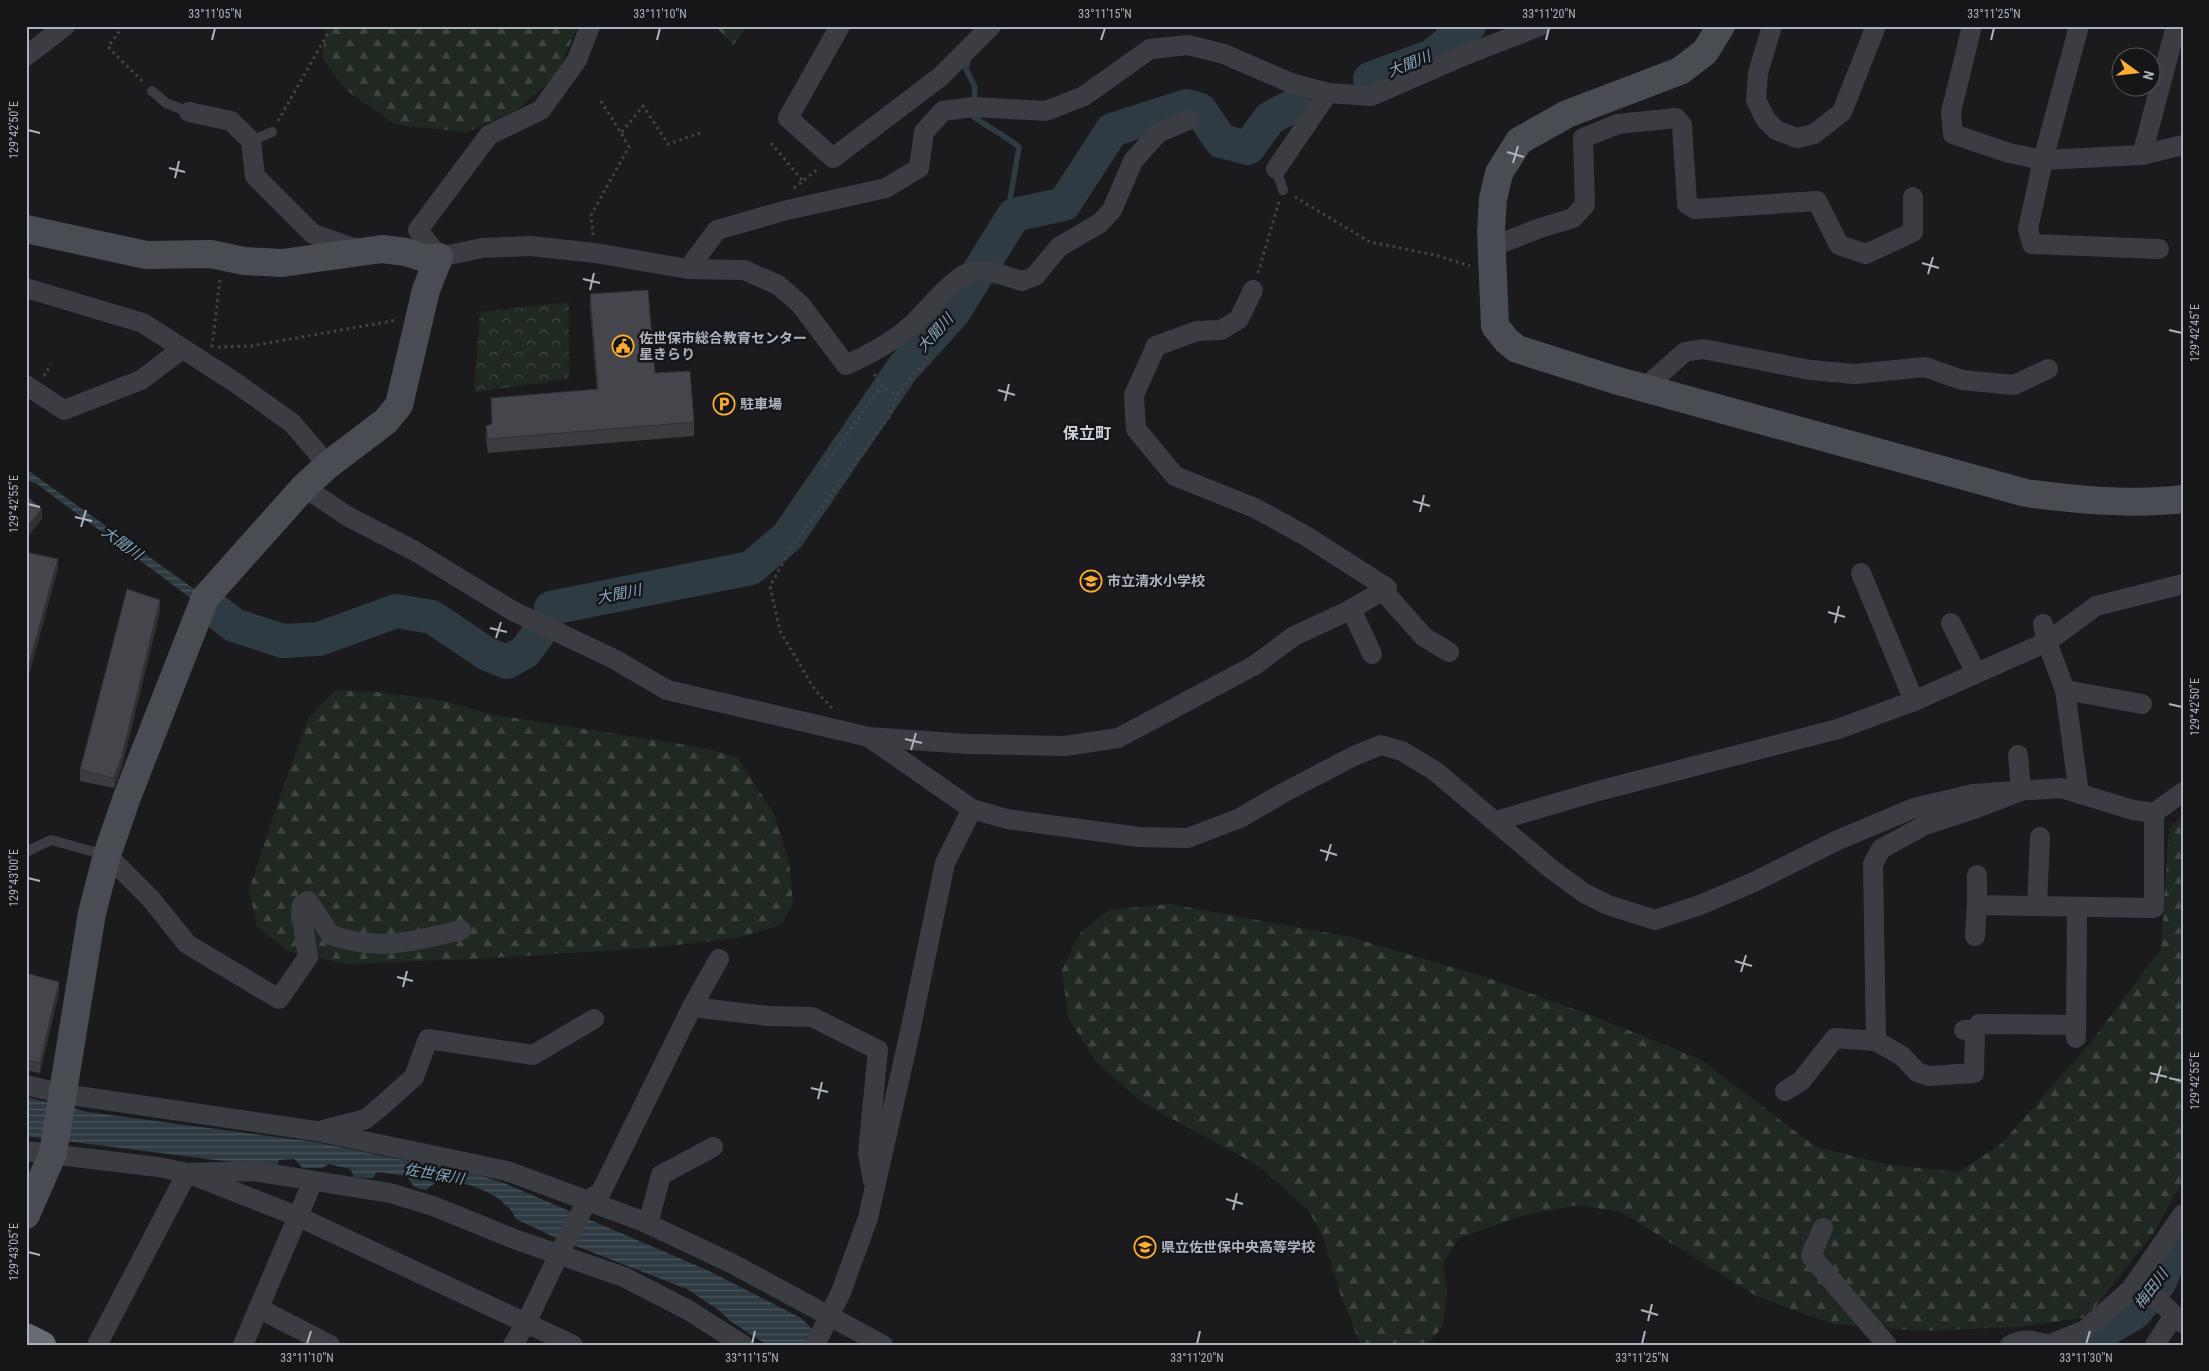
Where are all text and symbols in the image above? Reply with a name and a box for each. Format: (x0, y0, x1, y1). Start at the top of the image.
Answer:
text: 33°11'05"N (188, 7, 242, 21)
text: 33°11'10"N (633, 7, 687, 21)
text: 33°11'15"N (1078, 7, 1132, 21)
text: 33°11'20"N (1522, 7, 1576, 21)
text: 33°11'25"N (1967, 7, 2021, 21)
water label: 大聞川 (1385, 46, 1435, 81)
north arrow (2112, 48, 2162, 98)
text: N (2140, 69, 2157, 82)
text: 129°42'50"E (7, 101, 21, 159)
text: 129°42'45"E (2188, 304, 2202, 362)
water label: 大聞川 (913, 309, 958, 356)
place label: 佐世保市総合教育センター 星きらり (639, 330, 807, 362)
public building icon: 佐世保市総合教育センター 星きらり (611, 334, 635, 358)
parking icon: 駐車場 (712, 392, 736, 416)
place label: 駐車場 (740, 396, 782, 412)
district label: 保立町 (1063, 424, 1111, 443)
text: 129°42'55"E (7, 475, 21, 533)
water label: 大聞川 (99, 522, 147, 565)
school or university icon: 市立清水小学校 (1079, 569, 1103, 593)
place label: 市立清水小学校 (1107, 573, 1205, 589)
water label: 大聞川 (595, 580, 645, 607)
text: 129°42'50"E (2188, 678, 2202, 736)
text: 129°43'00"E (7, 849, 21, 907)
text: 129°42'55"E (2188, 1052, 2202, 1110)
water label: 佐世保川 (403, 1160, 467, 1188)
text: 129°43'05"E (7, 1223, 21, 1281)
school or university icon: 県立佐世保中央高等学校 (1133, 1235, 1157, 1259)
place label: 県立佐世保中央高等学校 (1161, 1239, 1315, 1255)
water label: 梅田川 (2130, 1264, 2173, 1312)
text: 33°11'10"N (280, 1351, 334, 1365)
text: 33°11'15"N (725, 1351, 779, 1365)
text: 33°11'20"N (1170, 1351, 1224, 1365)
text: 33°11'25"N (1615, 1351, 1669, 1365)
text: 33°11'30"N (2059, 1351, 2113, 1365)

